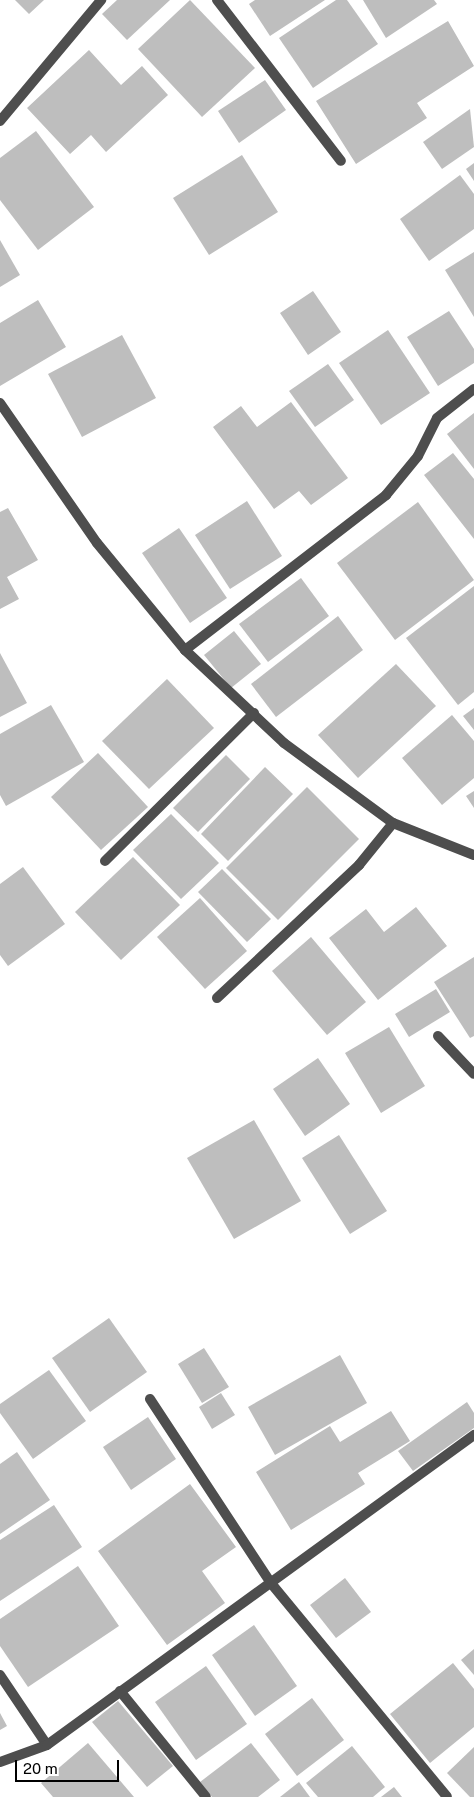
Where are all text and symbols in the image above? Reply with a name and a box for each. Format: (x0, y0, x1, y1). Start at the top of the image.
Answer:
scale bar (18, 1750, 121, 1782)
text: 20 m (23, 1760, 58, 1777)

